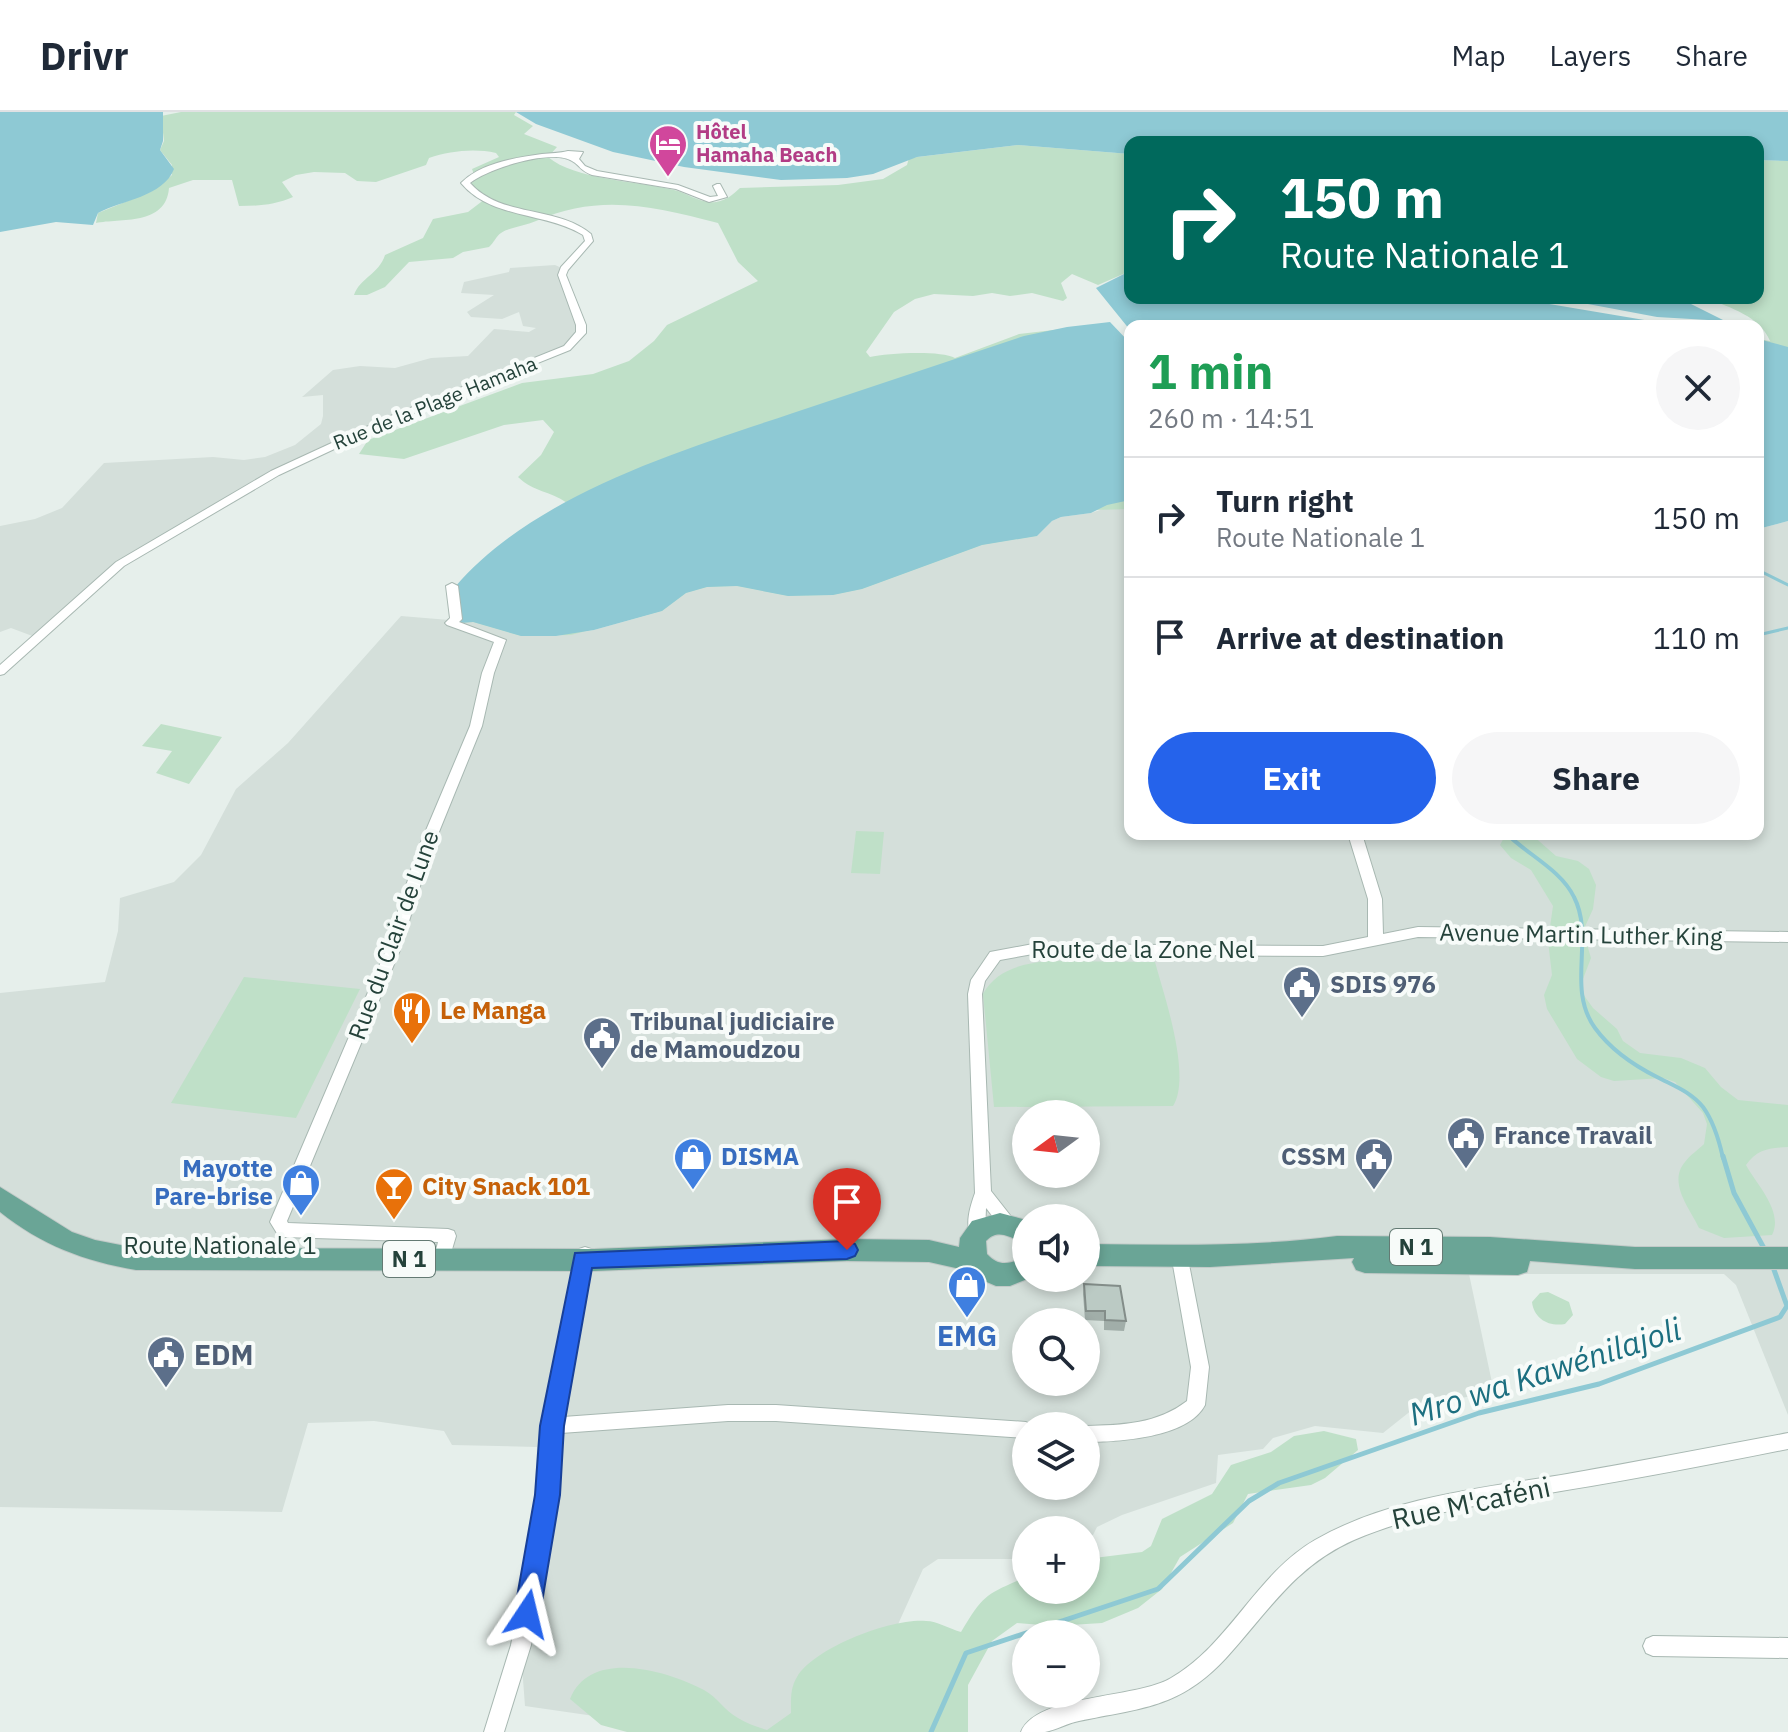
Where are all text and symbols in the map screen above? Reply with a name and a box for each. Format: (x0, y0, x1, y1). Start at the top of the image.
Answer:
text: Drivr (40, 31, 129, 80)
text: Map (1451, 37, 1505, 74)
text: Layers (1549, 37, 1631, 74)
text: Share (1675, 37, 1748, 74)
place label: Hôtel Hamaha Beach (696, 118, 837, 168)
hotel icon: Hôtel Hamaha Beach (647, 123, 689, 178)
text: 150 m (1280, 161, 1444, 233)
icon: right (1148, 168, 1252, 272)
text: Route Nationale 1 (1280, 231, 1570, 278)
text: 1 min (1148, 340, 1273, 402)
button: close (1656, 346, 1740, 430)
street label: Rue de la Plage Hamaha (329, 349, 541, 456)
text: 260 m · 14:51 (1148, 401, 1314, 435)
text: Turn right (1216, 481, 1354, 520)
icon: right (1148, 495, 1192, 539)
text: 150 m (1653, 498, 1740, 537)
text: Route Nationale 1 (1216, 520, 1425, 554)
icon: arrive (1148, 615, 1192, 659)
text: Arrive at destination (1216, 618, 1504, 657)
text: 110 m (1653, 618, 1740, 657)
button: Exit (1148, 732, 1436, 824)
button: Share (1452, 732, 1740, 824)
street label: Rue du Clair de Lune (340, 825, 446, 1044)
street label: Avenue Martin Luther King (1439, 916, 1723, 952)
street label: Route de la Zone Nel (1031, 933, 1255, 965)
public building icon: SDIS 976 (1281, 964, 1323, 1019)
place label: SDIS 976 (1330, 968, 1436, 1000)
restaurant icon: Le Manga (391, 990, 433, 1045)
place label: Le Manga (440, 994, 546, 1026)
place label: Tribunal judiciaire de Mamoudzou (630, 1005, 835, 1065)
public building icon: Tribunal judiciaire de Mamoudzou (581, 1015, 623, 1070)
north arrow (1012, 1100, 1100, 1188)
map controls (1012, 1100, 1100, 1708)
public building icon: France Travail (1445, 1115, 1487, 1170)
place label: France Travail (1494, 1119, 1652, 1151)
shop icon: DISMA (672, 1136, 714, 1191)
public building icon: CSSM (1353, 1136, 1395, 1191)
place label: DISMA (721, 1140, 799, 1172)
place label: CSSM (1281, 1140, 1346, 1172)
place label: Mayotte Pare-brise (154, 1152, 273, 1212)
shop icon: Mayotte Pare-brise (280, 1162, 322, 1217)
bar icon: City Snack 101 (373, 1166, 415, 1221)
pin (813, 1168, 881, 1250)
place label: City Snack 101 (422, 1170, 590, 1202)
icon: arrive (825, 1180, 869, 1224)
button: sound (1012, 1204, 1100, 1292)
street label: Route Nationale 1 (123, 1229, 317, 1261)
road number: N 1 (1390, 1229, 1442, 1265)
road number: N 1 (383, 1241, 435, 1277)
shop icon: EMG (946, 1264, 988, 1319)
water label: Mro wa Kawénilajoli (1403, 1307, 1687, 1435)
button: search (1012, 1308, 1100, 1396)
place label: EMG (937, 1317, 997, 1354)
public building icon: EDM (145, 1334, 187, 1389)
place label: EDM (194, 1336, 253, 1373)
button: layers (1012, 1412, 1100, 1500)
street label: Rue M'caféni (1388, 1468, 1553, 1537)
button: + (1012, 1516, 1100, 1604)
position arrow (485, 1572, 569, 1656)
button: − (1012, 1620, 1100, 1708)

